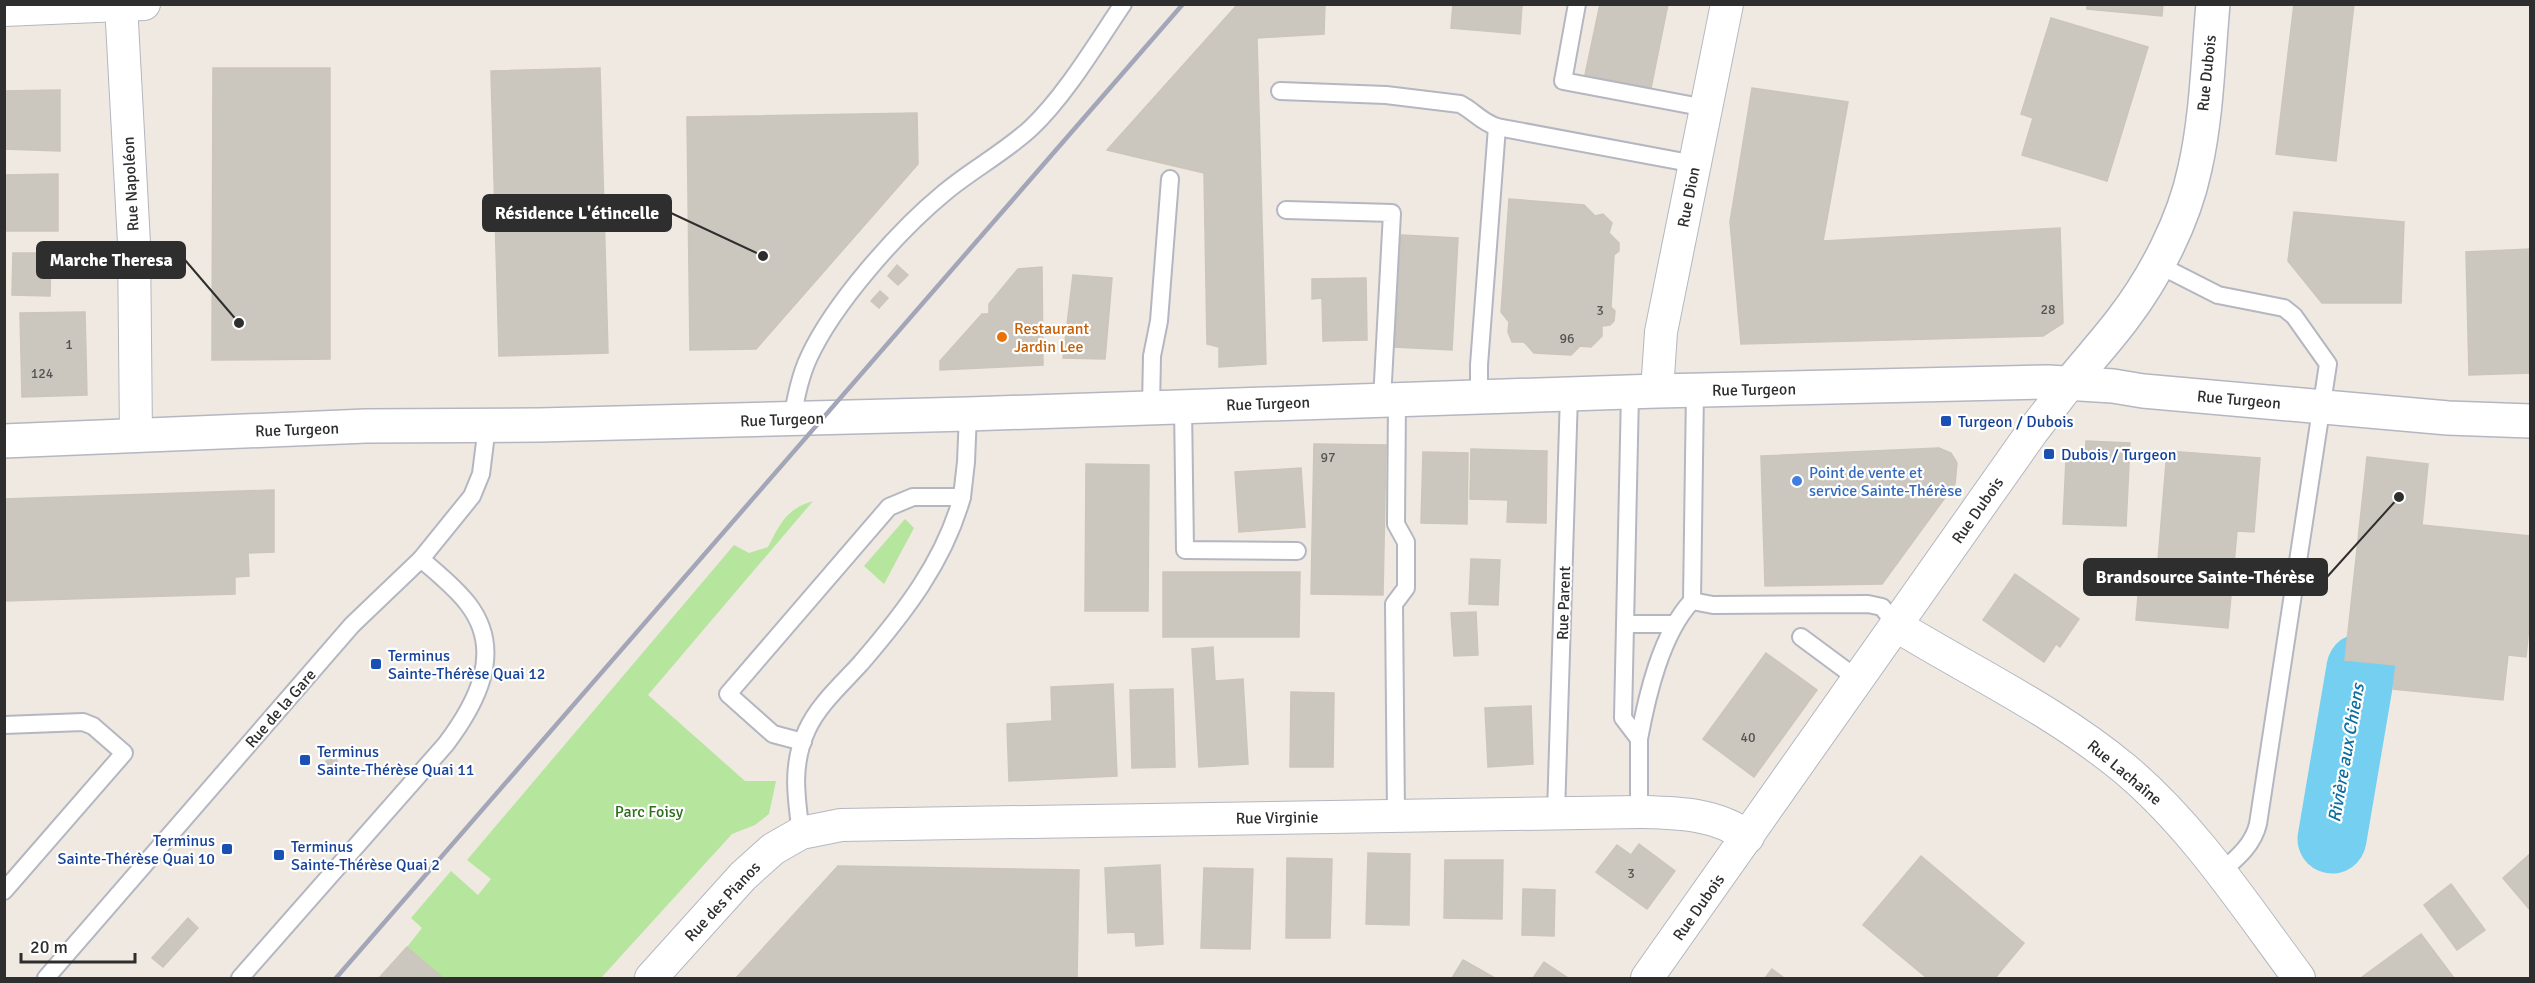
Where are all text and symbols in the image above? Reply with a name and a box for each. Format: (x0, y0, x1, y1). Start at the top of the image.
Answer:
street label: Rue Dubois (2193, 34, 2221, 112)
street label: Rue Napoléon (119, 136, 143, 232)
street label: Rue Dion (1673, 165, 1705, 229)
callout: Résidence L'étincelle (483, 195, 671, 231)
text: Résidence L'étincelle (495, 202, 659, 224)
callout: Marche Theresa (37, 242, 185, 278)
text: Marche Theresa (49, 249, 173, 271)
house number: 28 (2040, 301, 2056, 318)
house number: 3 (1596, 302, 1604, 319)
place label: Restaurant Jardin Lee (1014, 319, 1089, 357)
marker: Restaurant Jardin Lee (995, 330, 1009, 344)
house number: 96 (1559, 330, 1575, 347)
house number: 1 (65, 336, 73, 353)
house number: 124 (31, 365, 54, 382)
street label: Rue Turgeon (1712, 379, 1796, 401)
street label: Rue Turgeon (2196, 386, 2282, 414)
street label: Rue Turgeon (1226, 393, 1310, 415)
street label: Rue Turgeon (740, 409, 824, 431)
place label: Turgeon / Dubois (1958, 412, 2074, 432)
marker: Turgeon / Dubois (1939, 414, 1953, 428)
street label: Rue Turgeon (255, 419, 339, 441)
place label: Dubois / Turgeon (2061, 445, 2177, 465)
marker: Dubois / Turgeon (2042, 447, 2056, 461)
house number: 97 (1320, 449, 1336, 466)
place label: Point de vente et service Sainte-Thérèse (1809, 463, 1962, 501)
street label: Rue Dubois (1948, 473, 2008, 548)
marker: Point de vente et service Sainte-Thérèse (1790, 474, 1804, 488)
callout: Brandsource Sainte-Thérèse (2084, 559, 2327, 595)
street label: Rue Parent (1553, 565, 1575, 640)
text: Brandsource Sainte-Thérèse (2096, 566, 2314, 588)
place label: Terminus Sainte-Thérèse Quai 12 (388, 646, 545, 684)
marker: Terminus Sainte-Thérèse Quai 12 (369, 657, 383, 671)
street label: Rue de la Gare (241, 665, 320, 752)
water label: Rivière aux Chiens (2323, 680, 2369, 824)
house number: 40 (1740, 729, 1756, 746)
street label: Rue Lachaîne (2083, 736, 2166, 810)
place label: Terminus Sainte-Thérèse Quai 11 (317, 742, 474, 780)
marker: Terminus Sainte-Thérèse Quai 11 (298, 753, 312, 767)
park label: Parc Foisy (615, 802, 684, 822)
street label: Rue Virginie (1236, 807, 1318, 829)
place label: Terminus Sainte-Thérèse Quai 10 (58, 831, 215, 869)
place label: Terminus Sainte-Thérèse Quai 2 (291, 837, 440, 875)
marker: Terminus Sainte-Thérèse Quai 10 (220, 842, 234, 856)
marker: Terminus Sainte-Thérèse Quai 2 (272, 848, 286, 862)
street label: Rue des Pianos (681, 858, 765, 946)
house number: 3 (1627, 865, 1635, 882)
street label: Rue Dubois (1669, 870, 1729, 945)
scale bar (21, 926, 135, 964)
text: 20 m (30, 936, 68, 958)

